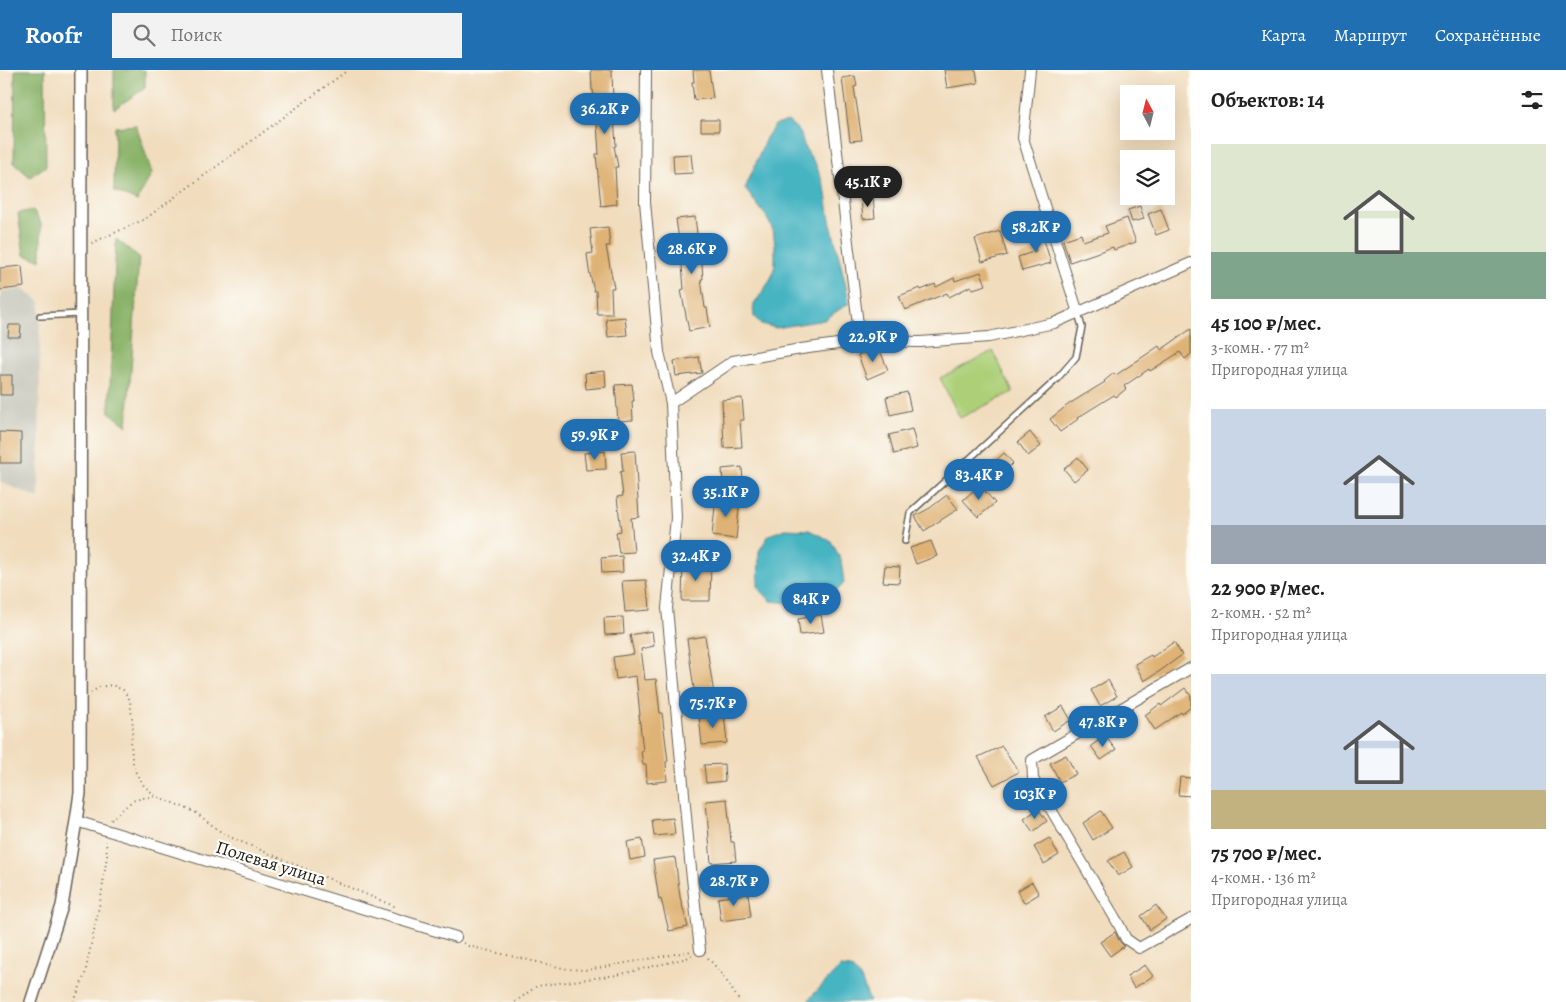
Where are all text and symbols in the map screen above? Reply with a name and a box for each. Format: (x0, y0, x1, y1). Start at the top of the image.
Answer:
search box (112, 13, 462, 58)
text: Roofr (25, 19, 82, 51)
icon: search (130, 21, 158, 49)
text: Поиск (170, 22, 222, 48)
text: Карта (1261, 23, 1306, 47)
text: Маршрут (1334, 23, 1407, 47)
text: Сохранённые (1435, 23, 1541, 47)
north arrow (1120, 85, 1175, 140)
map controls (1120, 85, 1175, 205)
text: Объектов: 14 (1211, 86, 1325, 114)
icon: filters (1518, 86, 1546, 114)
pin: 36.2K ₽ (559, 92, 651, 135)
text: 36.2K ₽ (581, 98, 629, 120)
button: layers (1120, 150, 1175, 205)
pin: 45.1K ₽ (822, 166, 914, 208)
text: 45.1K ₽ (845, 171, 891, 193)
icon: home (1334, 177, 1424, 267)
pin: 58.2K ₽ (990, 210, 1082, 253)
text: 58.2K ₽ (1012, 216, 1060, 238)
pin: 28.6K ₽ (646, 232, 738, 275)
text: 28.6K ₽ (668, 238, 716, 260)
text: 45 100 ₽/мес. (1211, 309, 1322, 337)
pin: 22.9K ₽ (827, 320, 919, 363)
text: 22.9K ₽ (849, 326, 897, 348)
text: 3-комн. · 77 m² (1211, 337, 1309, 359)
text: Пригородная улица (1211, 359, 1348, 381)
pin: 59.9K ₽ (549, 418, 641, 461)
text: 59.9K ₽ (571, 424, 619, 446)
icon: home (1334, 442, 1424, 532)
pin: 83.4K ₽ (933, 458, 1025, 501)
text: 83.4K ₽ (955, 464, 1003, 486)
pin: 35.1K ₽ (680, 476, 772, 518)
text: 35.1K ₽ (703, 481, 749, 503)
pin: 32.4K ₽ (650, 540, 742, 582)
text: 32.4K ₽ (672, 545, 720, 567)
text: 22 900 ₽/мес. (1211, 574, 1325, 602)
pin: 84K ₽ (776, 582, 846, 625)
text: 84K ₽ (793, 588, 829, 610)
text: 2-комн. · 52 m² (1211, 602, 1311, 624)
text: Пригородная улица (1211, 624, 1348, 646)
pin: 75.7K ₽ (667, 686, 759, 729)
text: 75.7K ₽ (690, 692, 736, 714)
pin: 47.8K ₽ (1057, 706, 1149, 748)
icon: home (1334, 707, 1424, 797)
text: 47.8K ₽ (1079, 711, 1127, 733)
pin: 103K ₽ (994, 778, 1076, 820)
text: 103K ₽ (1014, 783, 1056, 805)
street label: Полевая улица (213, 835, 330, 891)
text: 75 700 ₽/мес. (1211, 839, 1322, 867)
pin: 28.7K ₽ (688, 864, 780, 907)
text: 4-комн. · 136 m² (1211, 867, 1316, 889)
text: 28.7K ₽ (710, 870, 758, 892)
text: Пригородная улица (1211, 889, 1348, 911)

